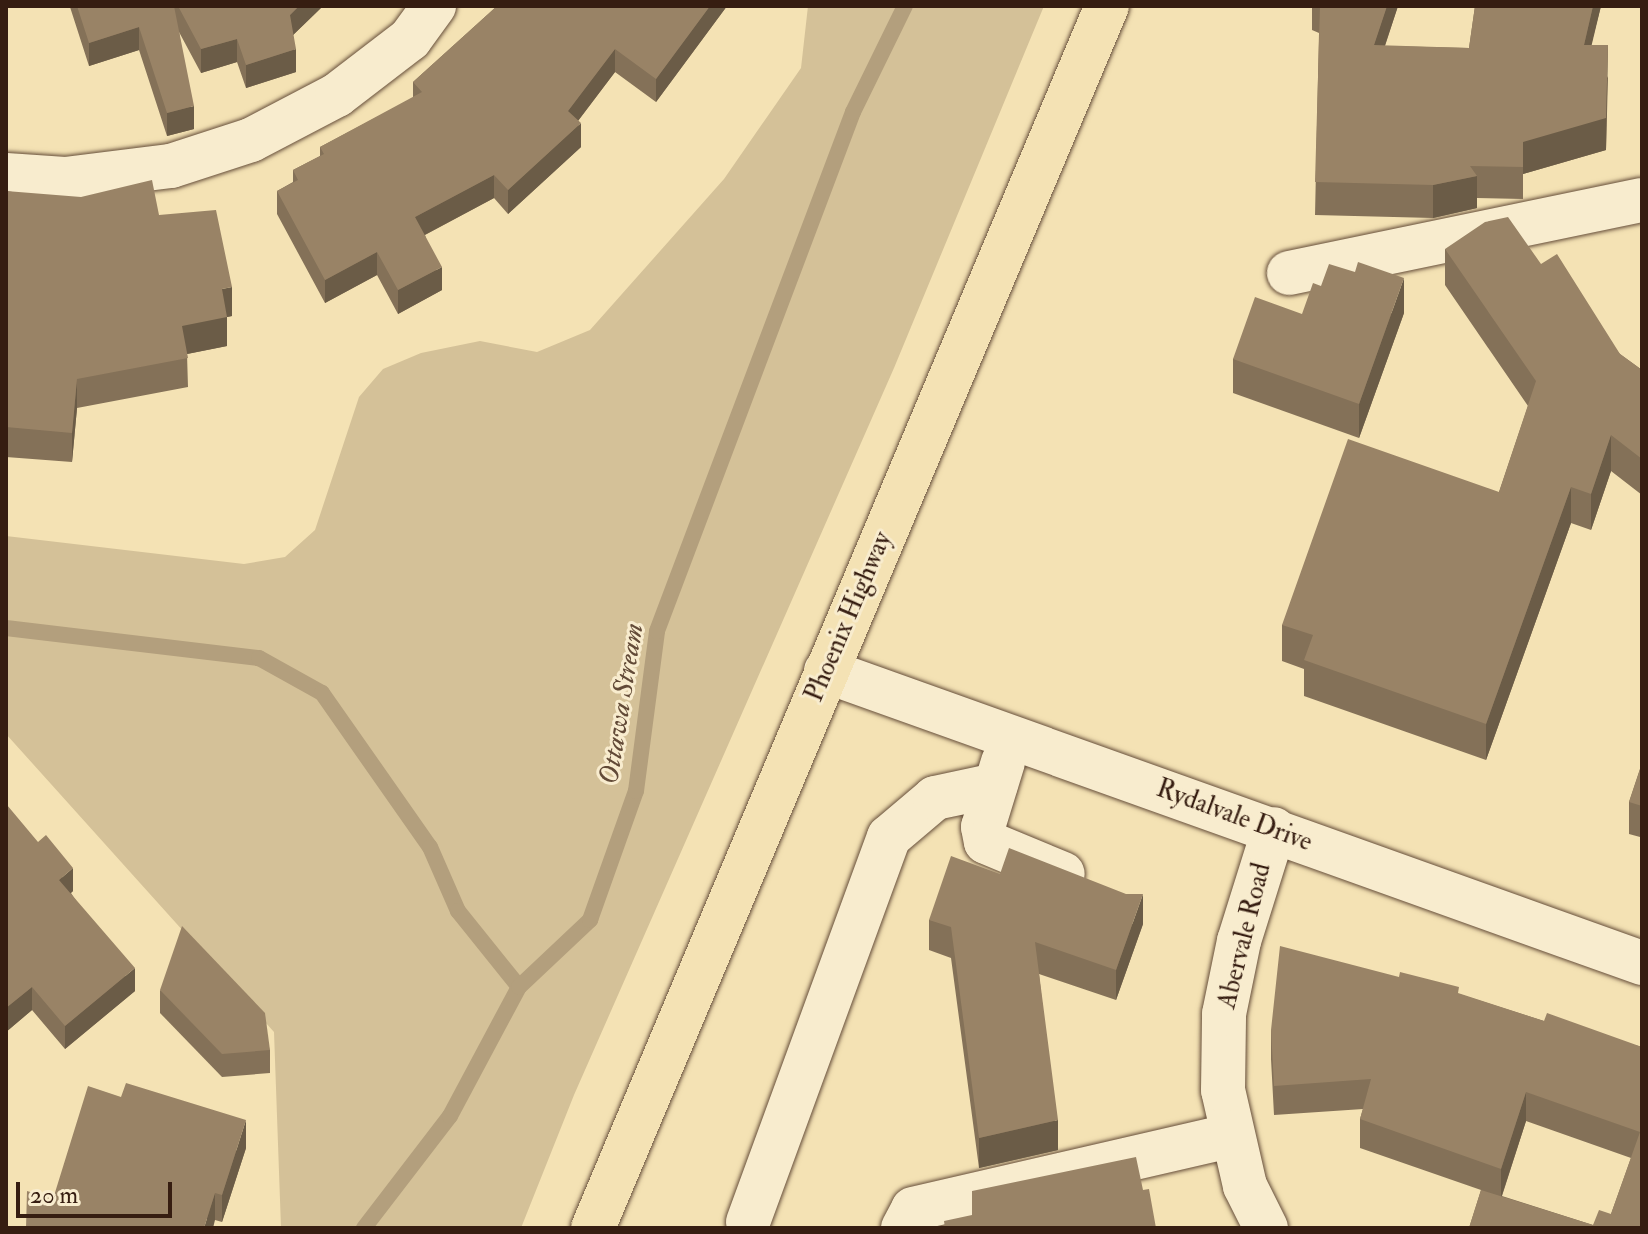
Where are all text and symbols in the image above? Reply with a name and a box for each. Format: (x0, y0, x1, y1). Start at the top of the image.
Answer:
street label: Phoenix Highway (799, 527, 899, 707)
water label: Ottawa Stream (593, 621, 651, 787)
street label: Rydalvale Drive (1152, 773, 1316, 859)
street label: Abervale Road (1212, 860, 1278, 1012)
scale bar (20, 1166, 176, 1216)
text: 20 m (30, 1180, 78, 1211)

